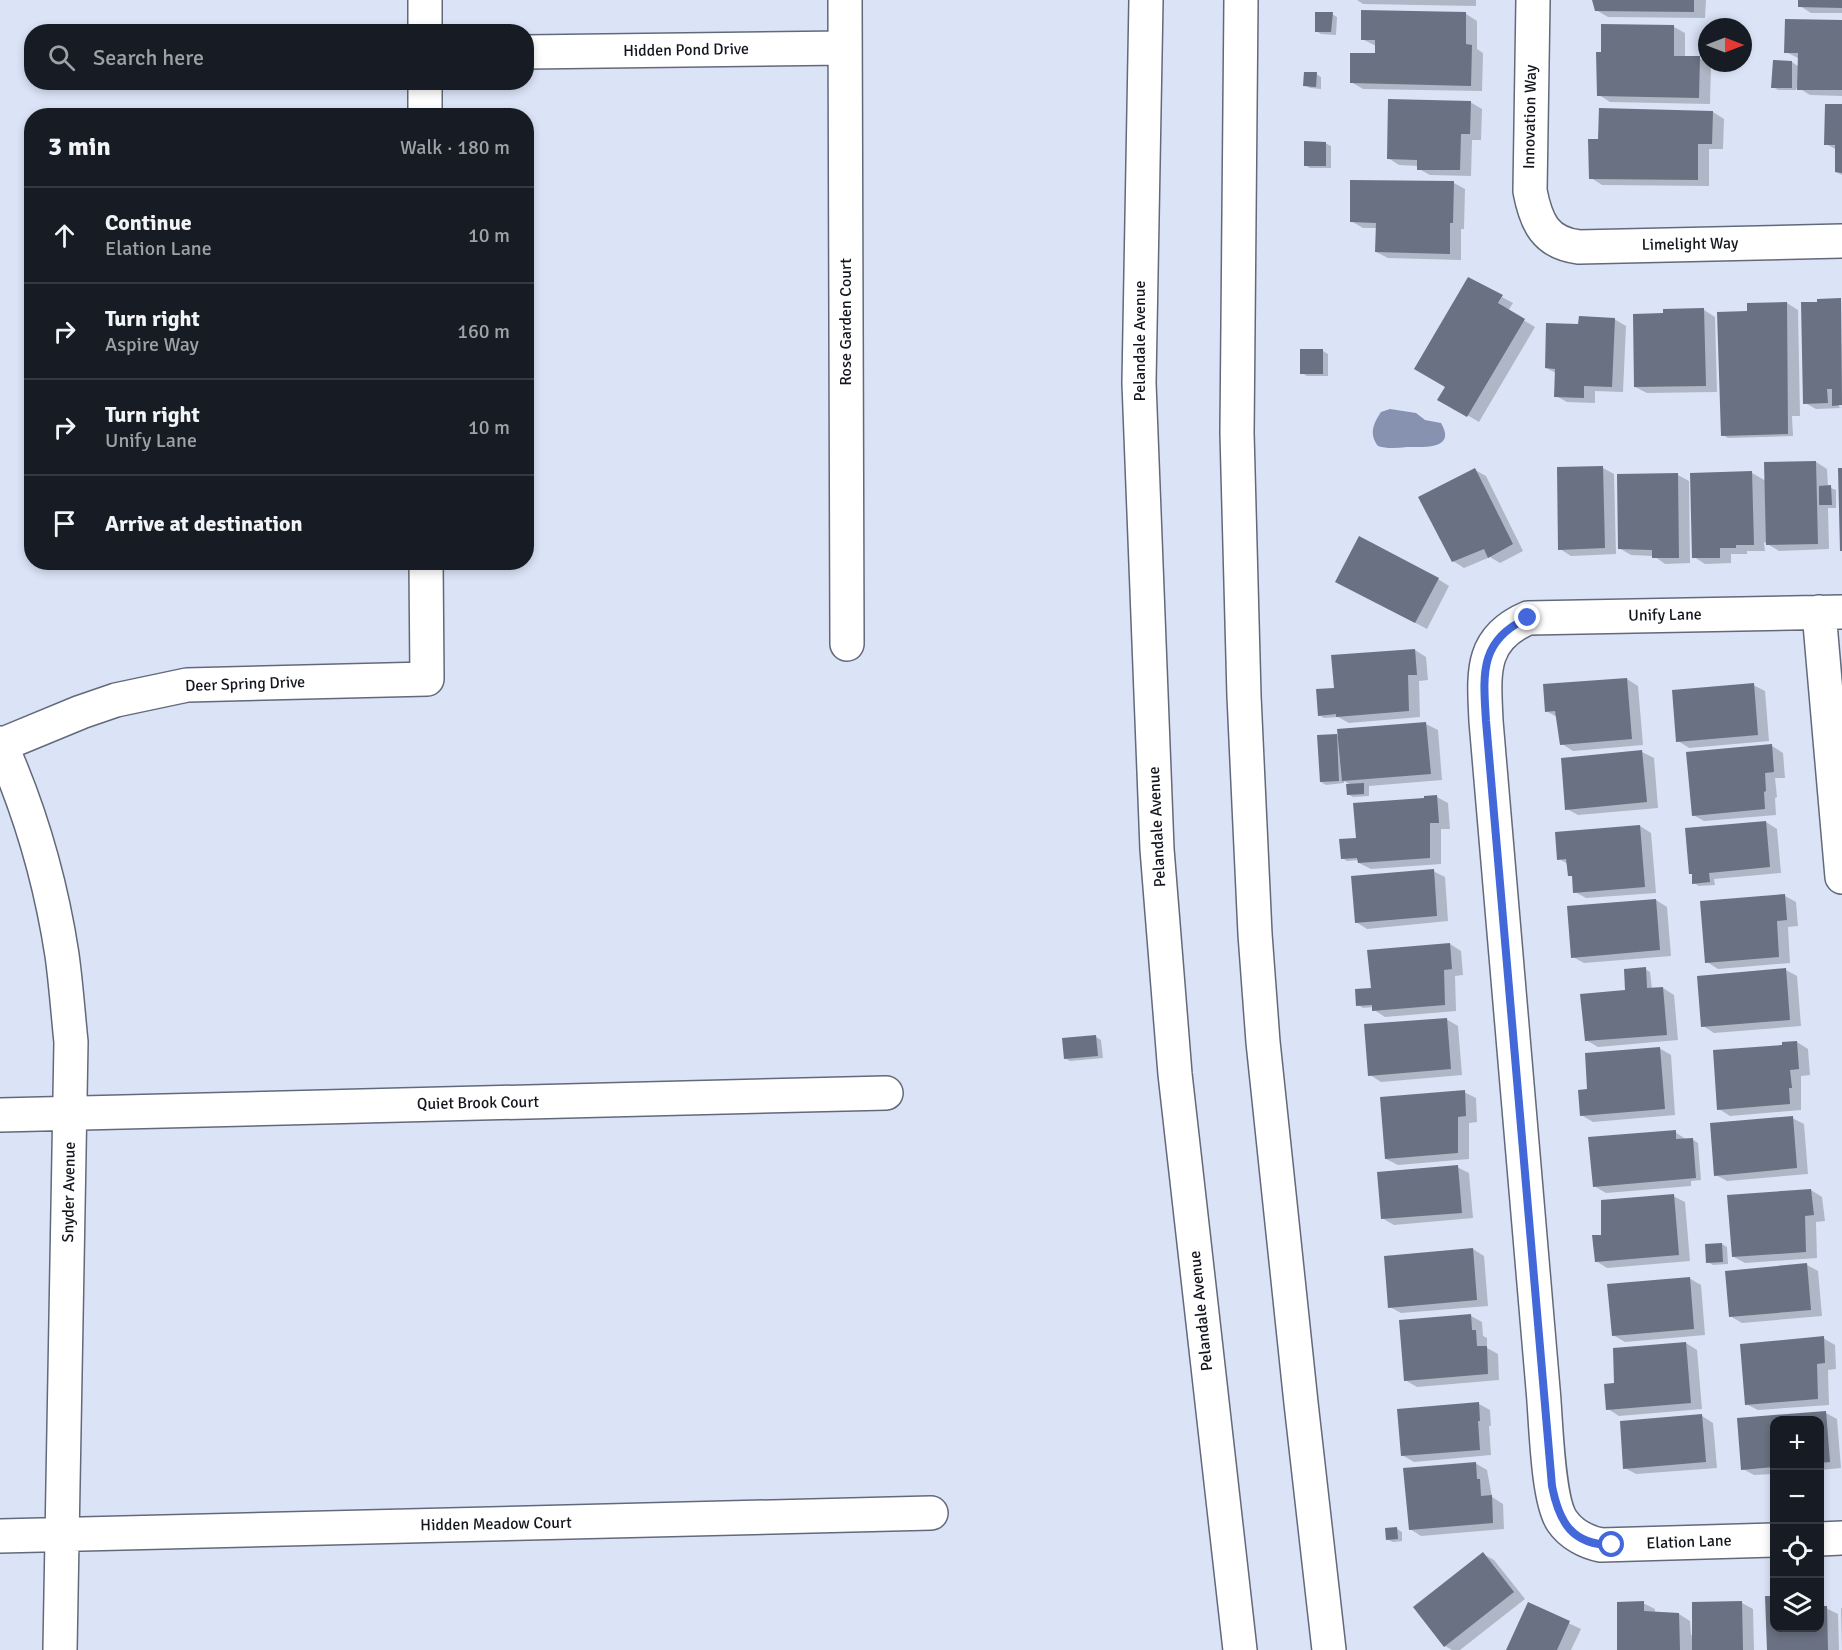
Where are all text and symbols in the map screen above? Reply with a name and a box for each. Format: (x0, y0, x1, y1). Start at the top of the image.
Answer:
north arrow (1698, 18, 1752, 72)
search box (24, 24, 534, 90)
street label: Hidden Pond Drive (623, 39, 749, 61)
icon: search (45, 41, 78, 74)
text: Search here (93, 44, 204, 71)
street label: Innovation Way (1519, 64, 1541, 169)
text: 3 min (48, 131, 111, 163)
text: Walk · 180 m (400, 135, 510, 160)
text: Continue (105, 209, 192, 236)
icon: ahead (48, 219, 81, 252)
text: 10 m (468, 223, 510, 248)
street label: Limelight Way (1641, 233, 1739, 255)
text: Elation Lane (105, 236, 212, 261)
street label: Rose Garden Court (836, 258, 856, 386)
street label: Pelandale Avenue (1130, 281, 1150, 401)
text: Turn right (105, 305, 200, 332)
icon: right (48, 315, 81, 348)
text: 160 m (457, 319, 510, 344)
text: Aspire Way (105, 332, 199, 357)
text: Turn right (105, 401, 200, 428)
icon: right (48, 411, 81, 444)
text: 10 m (468, 415, 510, 440)
text: Unify Lane (105, 428, 197, 453)
icon: arrive (48, 507, 81, 540)
text: Arrive at destination (105, 510, 302, 537)
route end (1514, 604, 1540, 630)
street label: Unify Lane (1628, 604, 1702, 626)
street label: Deer Spring Drive (185, 672, 305, 696)
street label: Pelandale Avenue (1144, 766, 1170, 888)
street label: Quiet Brook Court (417, 1092, 540, 1114)
street label: Snyder Avenue (58, 1142, 80, 1242)
street label: Pelandale Avenue (1185, 1250, 1217, 1372)
map controls (1770, 1416, 1824, 1632)
button: + (1770, 1416, 1824, 1470)
button: − (1770, 1470, 1824, 1524)
street label: Hidden Meadow Court (420, 1513, 572, 1535)
button: locate (1770, 1524, 1824, 1578)
route start (1598, 1531, 1624, 1557)
street label: Elation Lane (1646, 1531, 1732, 1553)
button: layers (1770, 1578, 1824, 1632)

